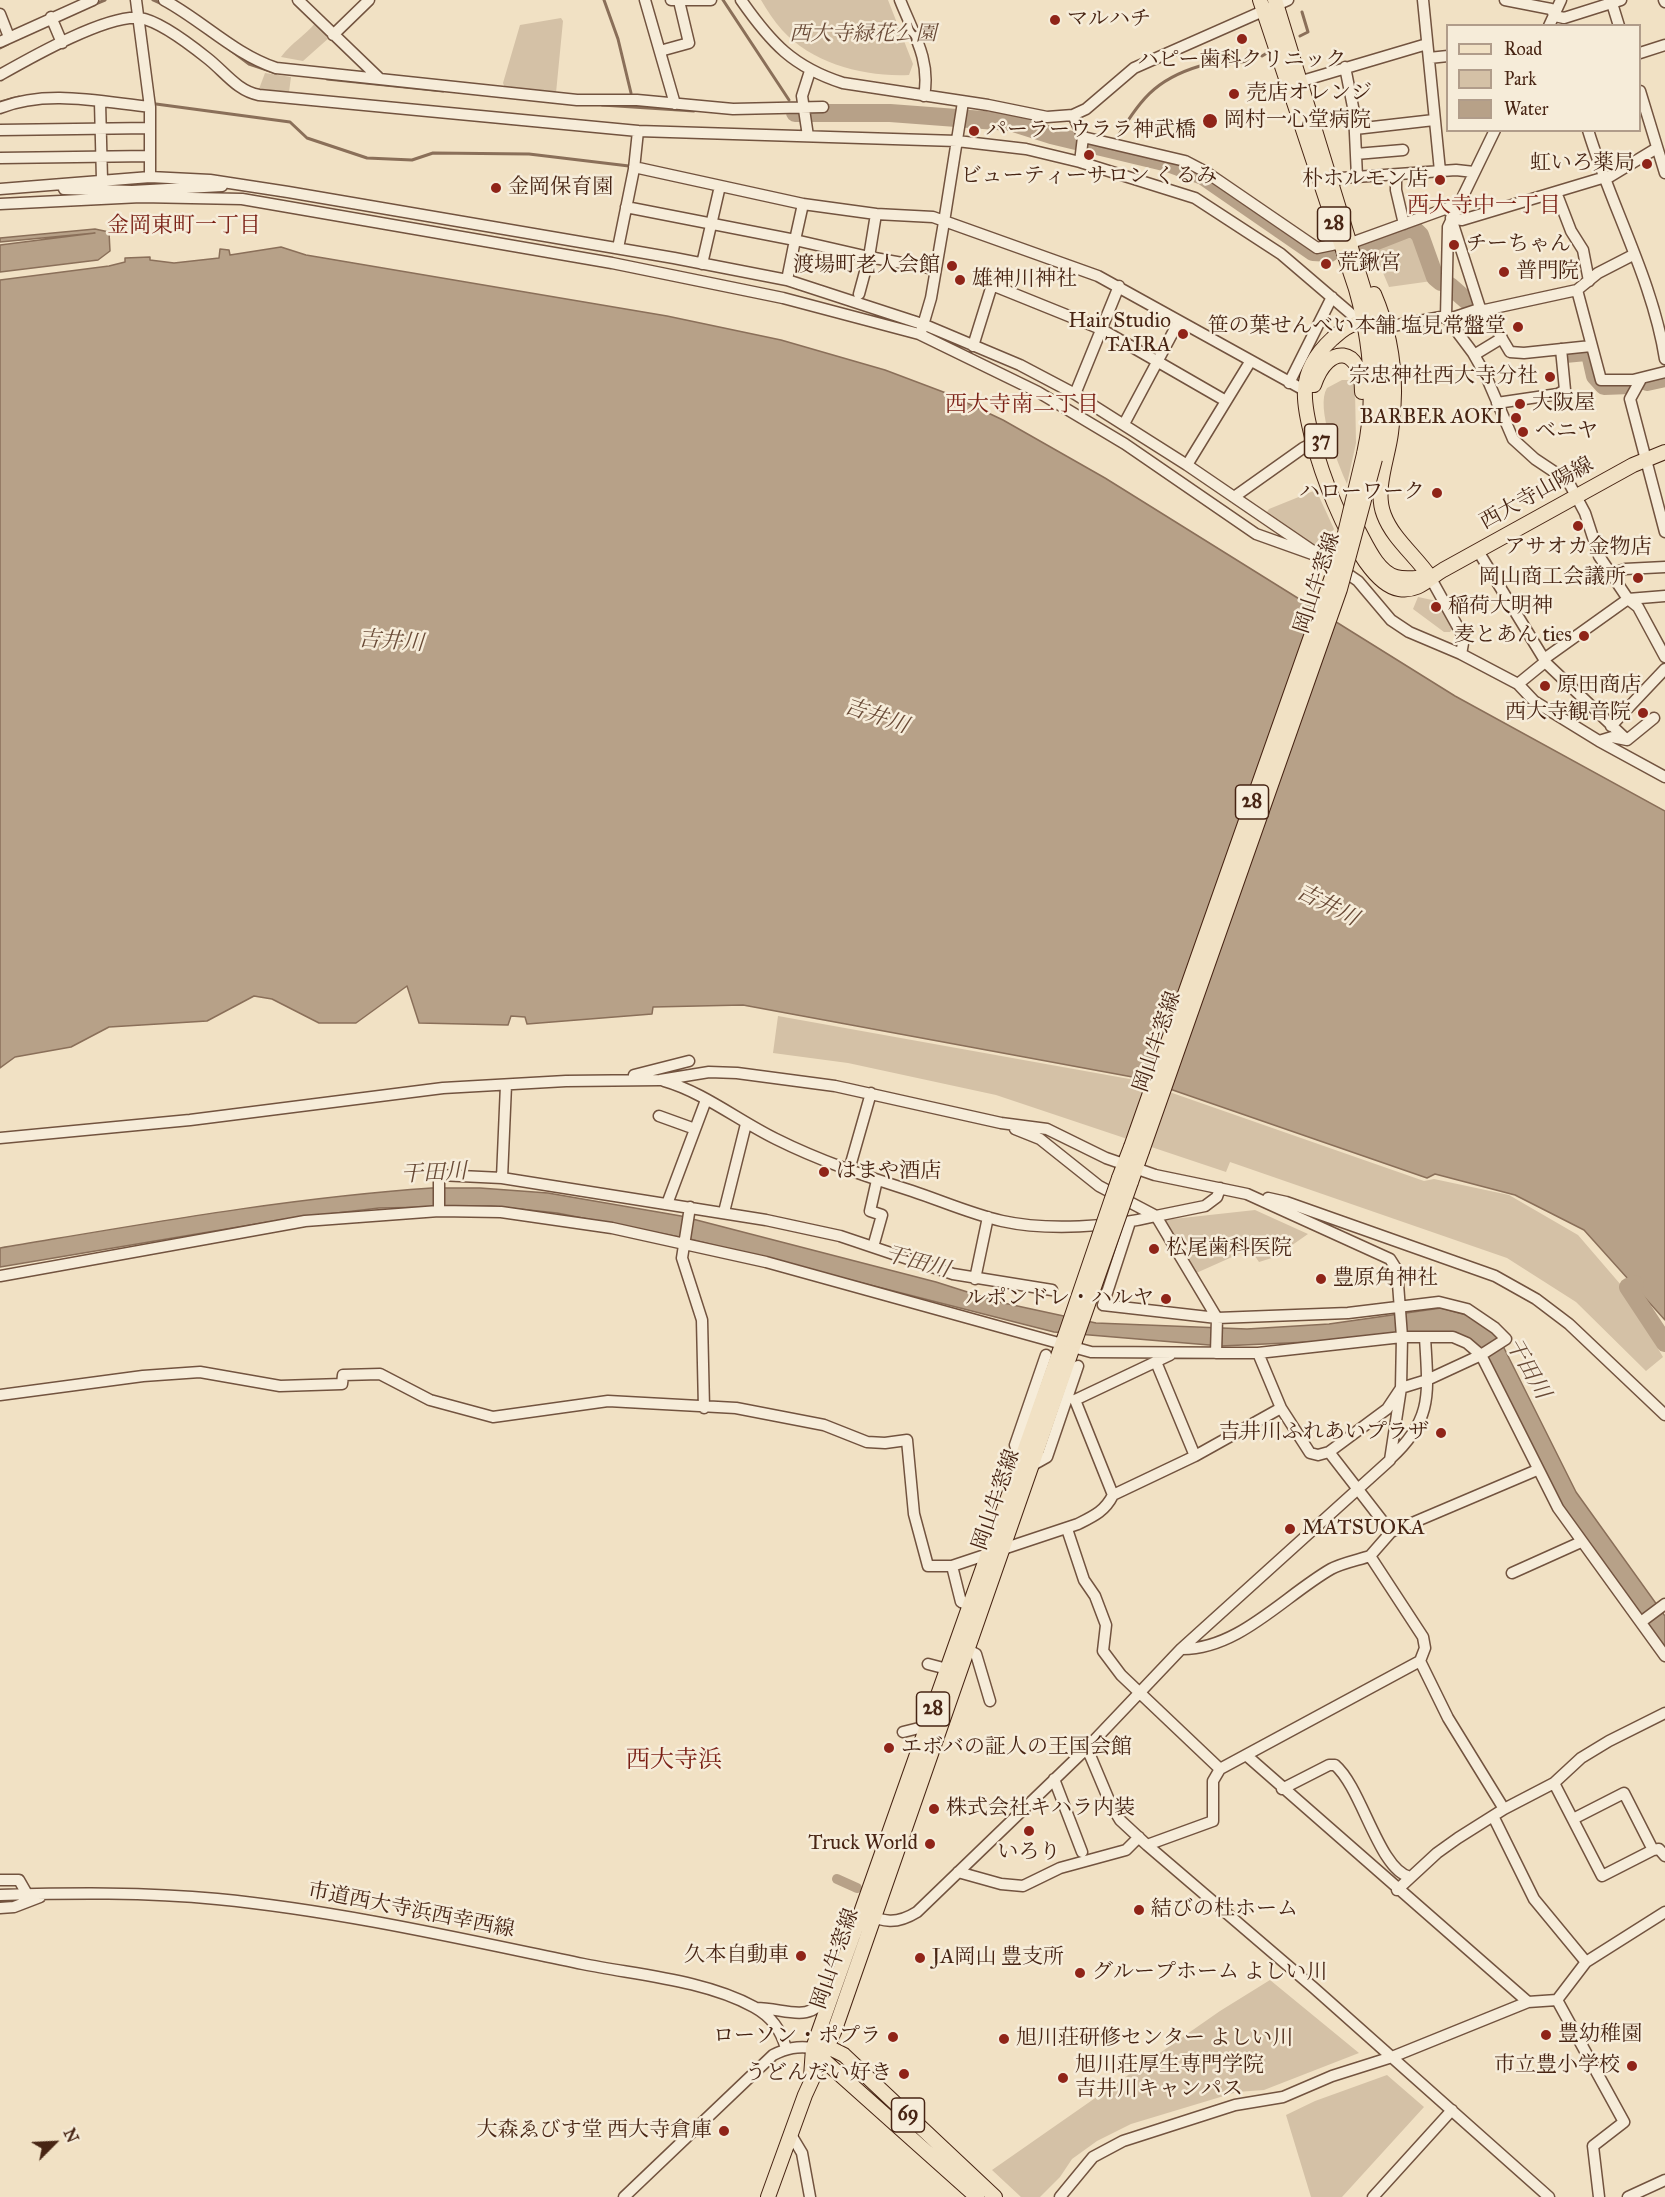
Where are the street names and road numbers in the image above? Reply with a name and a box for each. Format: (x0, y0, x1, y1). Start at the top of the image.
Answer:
road number: 28 (1318, 207, 1350, 241)
road number: 37 (1304, 424, 1338, 458)
street label: 西大寺山陽線 (1476, 452, 1598, 536)
street label: 岡山牛窓線 (1290, 529, 1346, 637)
road number: 28 (1236, 785, 1268, 819)
street label: 岡山牛窓線 (1129, 988, 1187, 1096)
street label: 岡山牛窓線 (968, 1446, 1026, 1554)
road number: 28 (916, 1692, 950, 1726)
street label: 市道西大寺浜西幸西線 (306, 1879, 516, 1943)
street label: 岡山牛窓線 (807, 1905, 865, 2013)
road number: 69 (892, 2098, 924, 2132)

